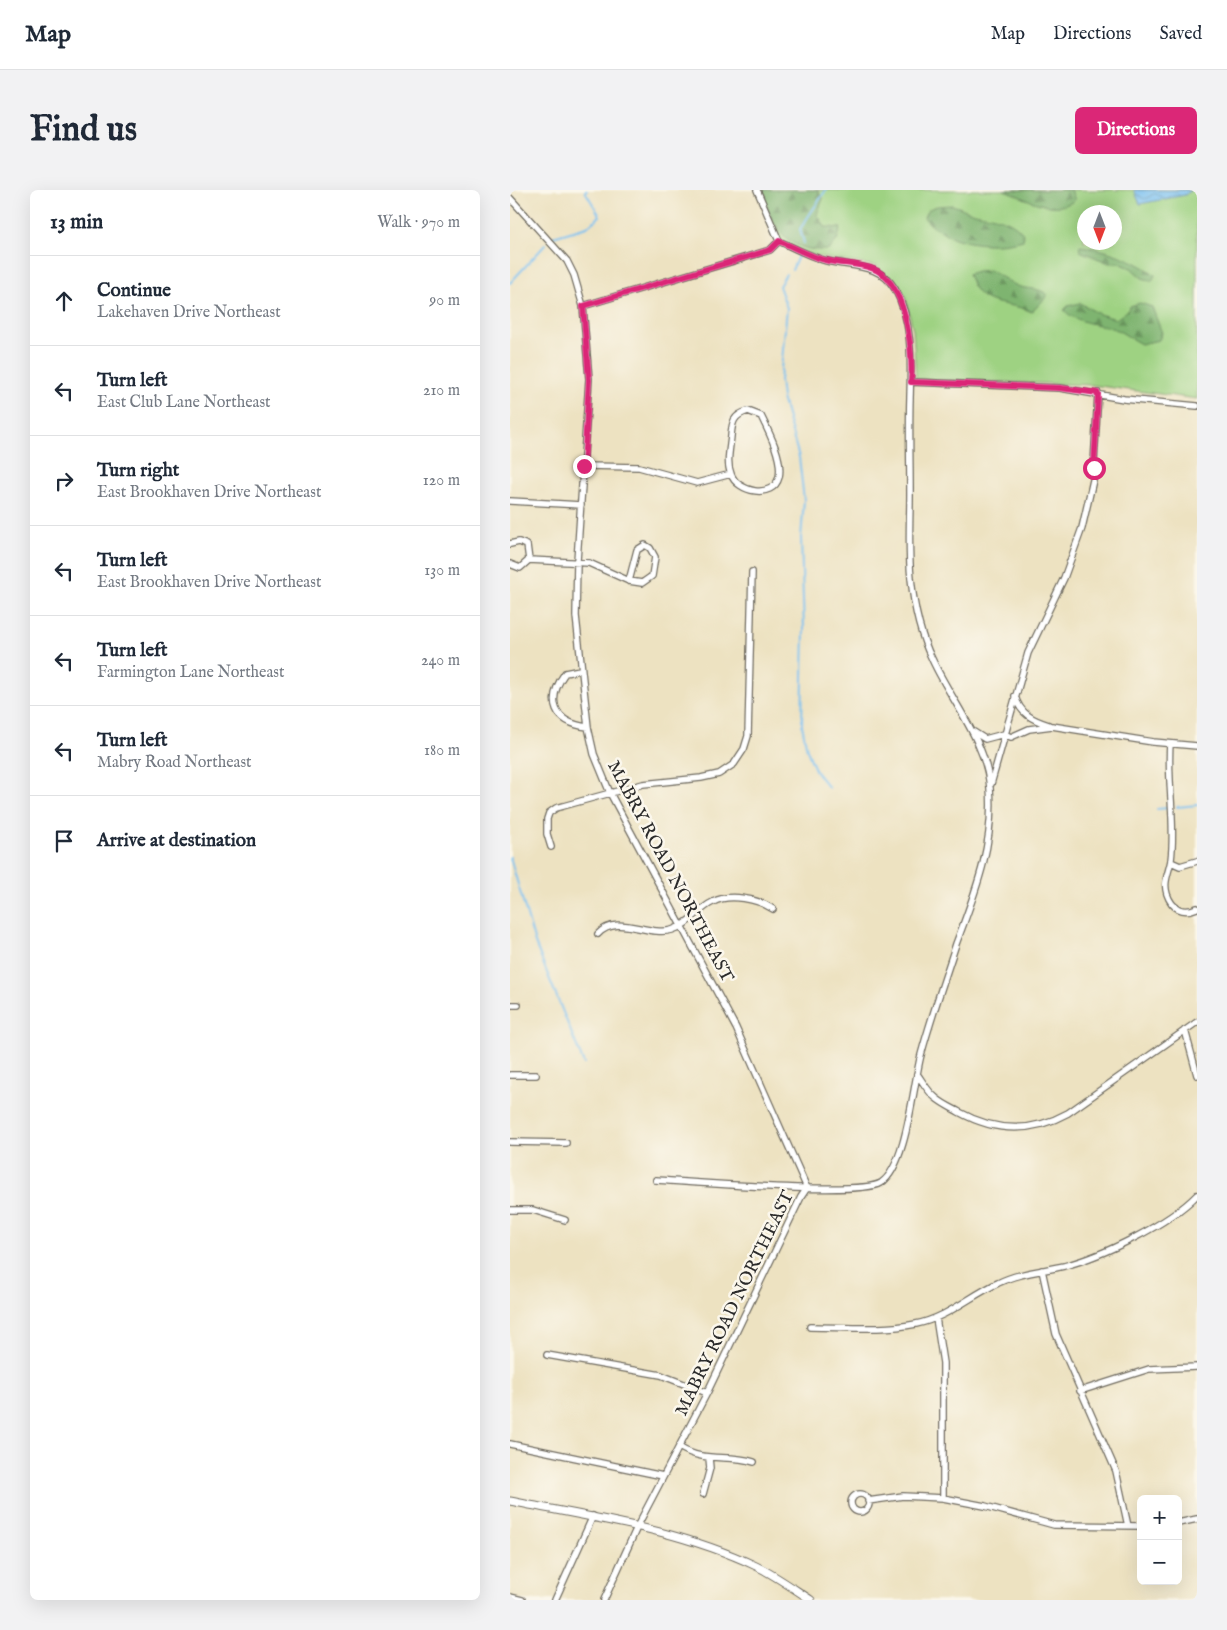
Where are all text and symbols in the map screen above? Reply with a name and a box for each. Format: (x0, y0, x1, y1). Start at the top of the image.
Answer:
text: Map (25, 19, 71, 50)
text: Map (991, 23, 1025, 46)
text: Directions (1053, 23, 1131, 46)
text: Saved (1159, 23, 1202, 46)
button: Directions (1075, 107, 1197, 154)
text: Find us (30, 108, 137, 153)
north arrow (1077, 205, 1122, 250)
text: 13 min (50, 209, 103, 236)
text: Walk · 970 m (377, 213, 460, 233)
text: Continue (97, 279, 171, 303)
icon: ahead (50, 287, 78, 315)
text: 90 m (429, 291, 460, 311)
text: Lakehaven Drive Northeast (97, 303, 281, 323)
text: Turn left (97, 369, 168, 393)
icon: left (50, 377, 78, 405)
text: 210 m (423, 381, 460, 401)
text: East Club Lane Northeast (97, 393, 271, 413)
route end (573, 455, 596, 478)
route start (1083, 457, 1106, 480)
text: Turn right (97, 459, 179, 483)
icon: right (50, 467, 78, 495)
text: 120 m (423, 471, 460, 491)
text: East Brookhaven Drive Northeast (97, 483, 321, 503)
text: Turn left (97, 549, 168, 573)
icon: left (50, 557, 78, 585)
text: 130 m (424, 561, 460, 581)
text: East Brookhaven Drive Northeast (97, 573, 321, 593)
text: Turn left (97, 639, 168, 663)
icon: left (50, 647, 78, 675)
text: 240 m (421, 651, 460, 671)
text: Farmington Lane Northeast (97, 663, 284, 683)
text: Turn left (97, 729, 168, 753)
icon: left (50, 737, 78, 765)
text: 180 m (424, 741, 460, 761)
text: Mabry Road Northeast (97, 753, 252, 773)
street label: MABRY ROAD NORTHEAST (601, 757, 738, 986)
icon: arrive (50, 827, 78, 855)
text: Arrive at destination (97, 829, 256, 853)
street label: MABRY ROAD NORTHEAST (671, 1187, 800, 1420)
map controls (1137, 1495, 1182, 1585)
button: + (1137, 1495, 1182, 1540)
button: − (1137, 1540, 1182, 1585)

